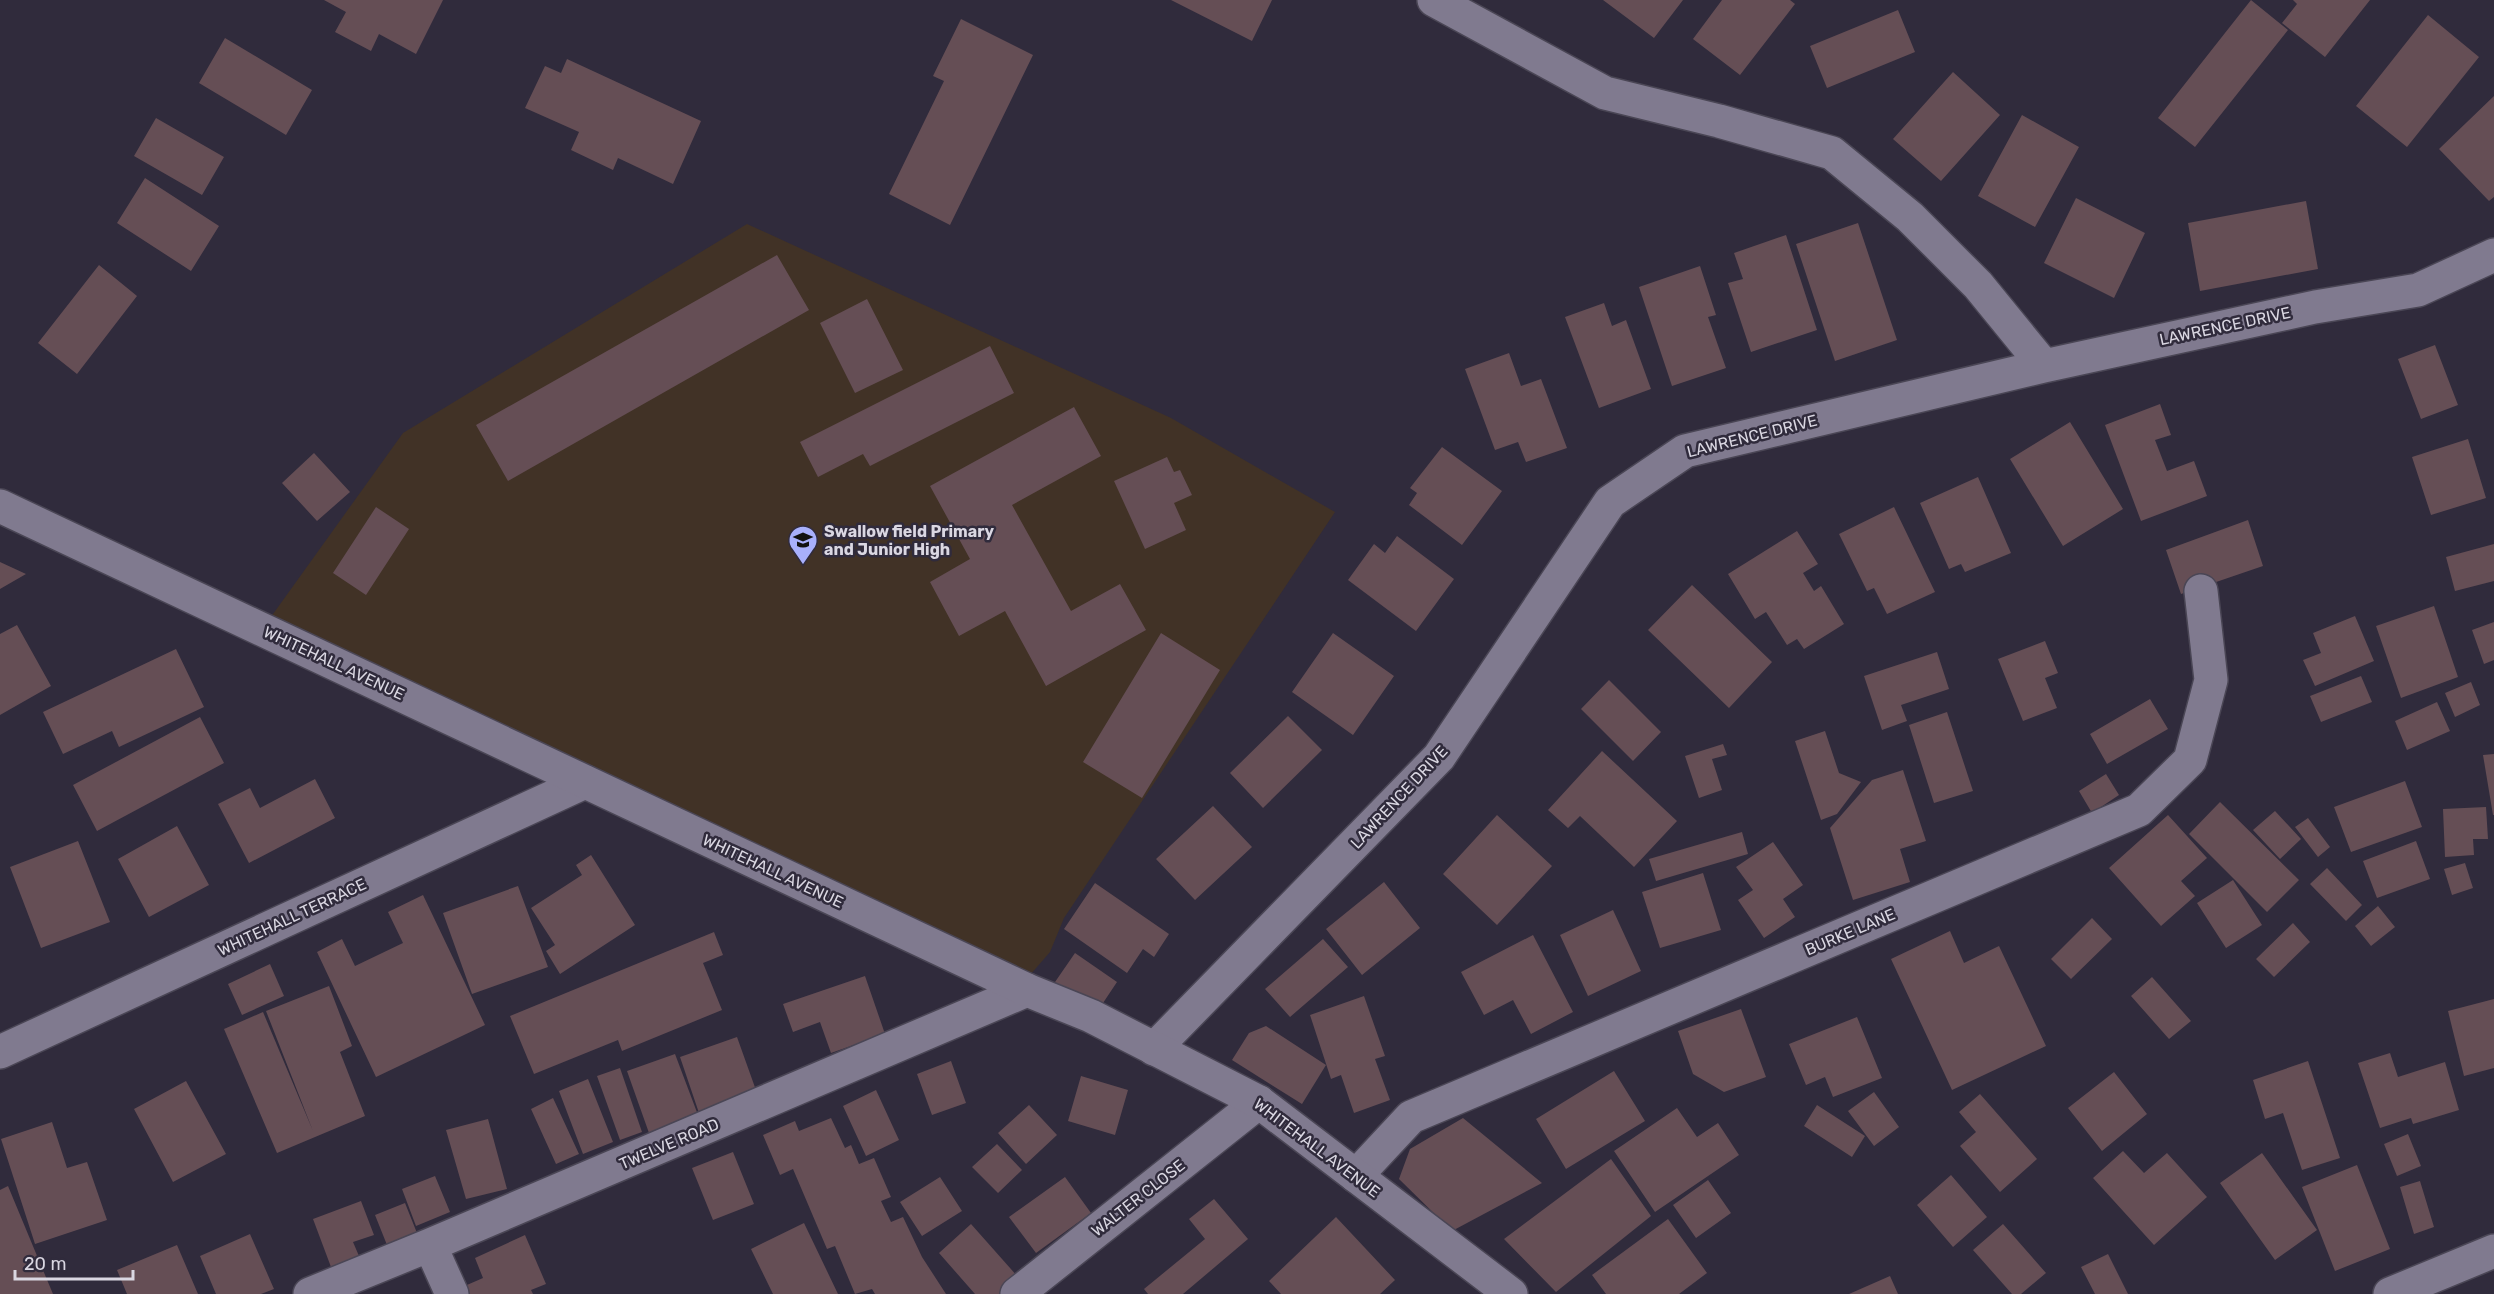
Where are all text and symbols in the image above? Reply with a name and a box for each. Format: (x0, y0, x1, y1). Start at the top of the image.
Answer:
street label: LAWRENCE DRIVE (2158, 303, 2292, 349)
street label: LAWRENCE DRIVE (1685, 411, 1819, 461)
place label: Swallow field Primary and Junior High (824, 522, 994, 559)
school or university icon: Swallow field Primary and Junior High (787, 524, 819, 566)
street label: WHITEHALL AVENUE (261, 622, 407, 704)
street label: LAWRENCE DRIVE (1346, 742, 1452, 852)
street label: WHITEHALL AVENUE (700, 830, 846, 912)
street label: WHITEHALL TERRACE (215, 874, 369, 960)
street label: BURKE LANE (1802, 904, 1898, 960)
street label: WHITEHALL AVENUE (1250, 1094, 1384, 1202)
street label: TWELVE ROAD (616, 1115, 722, 1173)
street label: WALTER CLOSE (1087, 1156, 1189, 1240)
scale bar (15, 1243, 134, 1281)
text: 20 m (24, 1253, 66, 1275)

